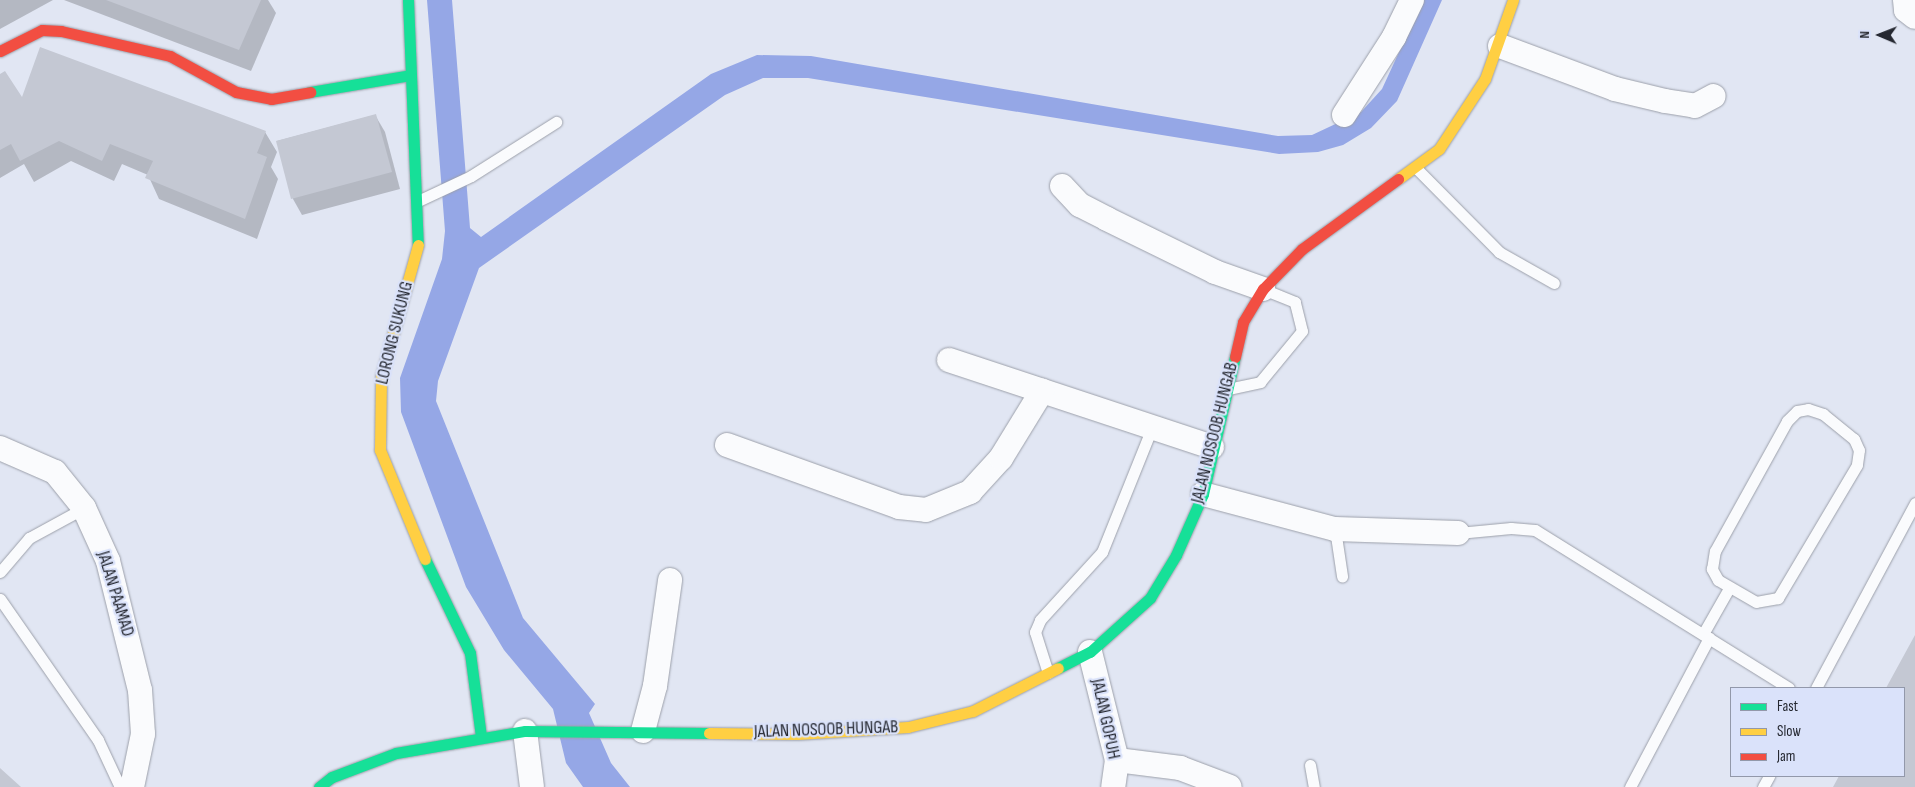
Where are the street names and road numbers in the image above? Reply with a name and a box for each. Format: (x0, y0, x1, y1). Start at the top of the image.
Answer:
street label: LORONG SUKUNG (372, 279, 418, 387)
street label: JALAN NOSOOB HUNGAB (1187, 360, 1243, 506)
street label: JALAN PAAMAD (92, 549, 138, 639)
street label: JALAN GOPUH (1086, 677, 1124, 761)
street label: JALAN NOSOOB HUNGAB (754, 717, 898, 743)

